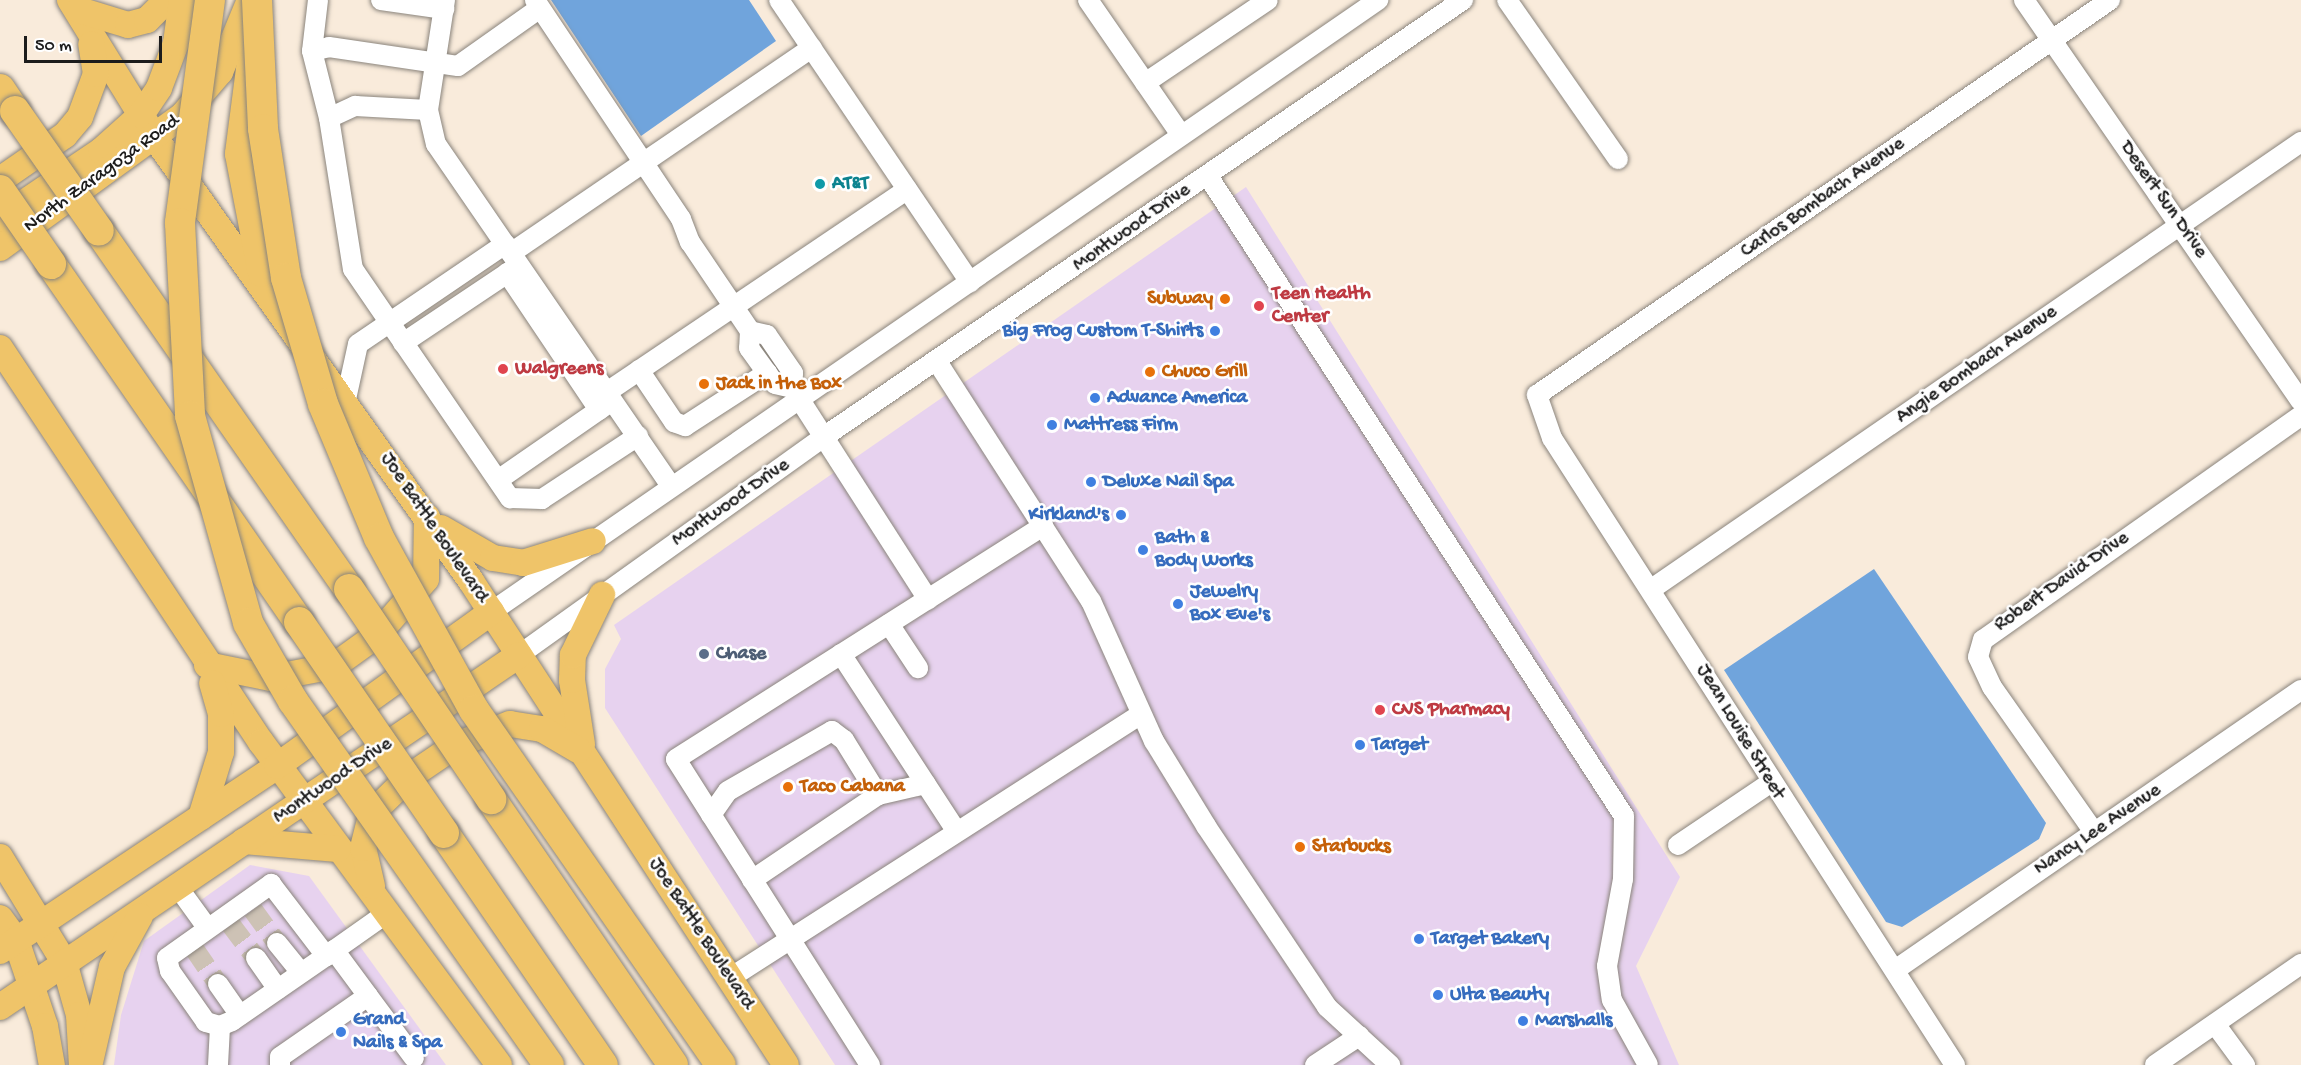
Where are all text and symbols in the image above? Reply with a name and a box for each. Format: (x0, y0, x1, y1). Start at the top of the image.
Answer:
scale bar (27, 24, 165, 62)
text: 50 m (35, 36, 72, 57)
street label: North Zaragoza Road (20, 109, 184, 239)
street label: Carlos Bombach Avenue (1736, 132, 1910, 264)
street label: Desert Sun Drive (2114, 137, 2212, 263)
place label: AT&T (832, 172, 868, 196)
marker: AT&T (813, 177, 827, 191)
street label: Montwood Drive (1069, 179, 1195, 277)
place label: Teen Health Center (1272, 282, 1371, 329)
place label: Subway (1147, 287, 1213, 311)
marker: Subway (1218, 292, 1232, 306)
marker: Teen Health Center (1250, 297, 1268, 315)
street label: Angie Bombach Avenue (1892, 300, 2062, 430)
place label: Big Frog Custom T-Shirts (1003, 319, 1203, 343)
marker: Big Frog Custom T-Shirts (1208, 324, 1222, 338)
place label: Walgreens (515, 357, 603, 381)
place label: Chuco Grill (1162, 360, 1248, 384)
marker: Walgreens (496, 362, 510, 376)
marker: Chuco Grill (1143, 365, 1157, 379)
place label: Jack in the Box (716, 372, 842, 396)
marker: Jack in the Box (697, 377, 711, 391)
place label: Advance America (1107, 386, 1247, 410)
marker: Advance America (1088, 391, 1102, 405)
place label: Mattress Firm (1064, 413, 1178, 437)
marker: Mattress Firm (1045, 418, 1059, 432)
street label: Joe Battle Boulevard (375, 448, 493, 608)
street label: Montwood Drive (668, 454, 794, 552)
place label: Deluxe Nail Spa (1103, 470, 1234, 494)
marker: Deluxe Nail Spa (1084, 475, 1098, 489)
place label: Kirkland's (1028, 503, 1109, 527)
marker: Kirkland's (1114, 508, 1128, 522)
place label: Bath & Body Works (1155, 526, 1253, 573)
street label: Robert David Drive (1990, 527, 2134, 637)
marker: Bath & Body Works (1136, 543, 1150, 557)
place label: Jewelry Box Eve's (1190, 580, 1270, 627)
marker: Jewelry Box Eve's (1171, 597, 1185, 611)
place label: Chase (716, 642, 766, 666)
marker: Chase (697, 647, 711, 661)
street label: Jean Louise Street (1690, 660, 1790, 804)
place label: CVS Pharmacy (1392, 698, 1510, 722)
marker: CVS Pharmacy (1373, 703, 1387, 717)
street label: Montwood Drive (269, 732, 397, 830)
place label: Target (1372, 733, 1428, 757)
marker: Target (1353, 738, 1367, 752)
place label: Taco Cabana (800, 775, 905, 799)
street label: Nancy Lee Avenue (2030, 779, 2166, 881)
marker: Taco Cabana (781, 780, 795, 794)
place label: Starbucks (1312, 835, 1391, 859)
marker: Starbucks (1293, 840, 1307, 854)
street label: Joe Battle Boulevard (643, 853, 759, 1015)
place label: Target Bakery (1431, 927, 1549, 951)
marker: Target Bakery (1412, 932, 1426, 946)
place label: Ulta Beauty (1450, 983, 1549, 1007)
marker: Ulta Beauty (1431, 988, 1445, 1002)
place label: Grand Nails & Spa (353, 1008, 442, 1055)
place label: Marshalls (1535, 1009, 1612, 1033)
marker: Marshalls (1516, 1014, 1530, 1028)
marker: Grand Nails & Spa (334, 1025, 348, 1039)

